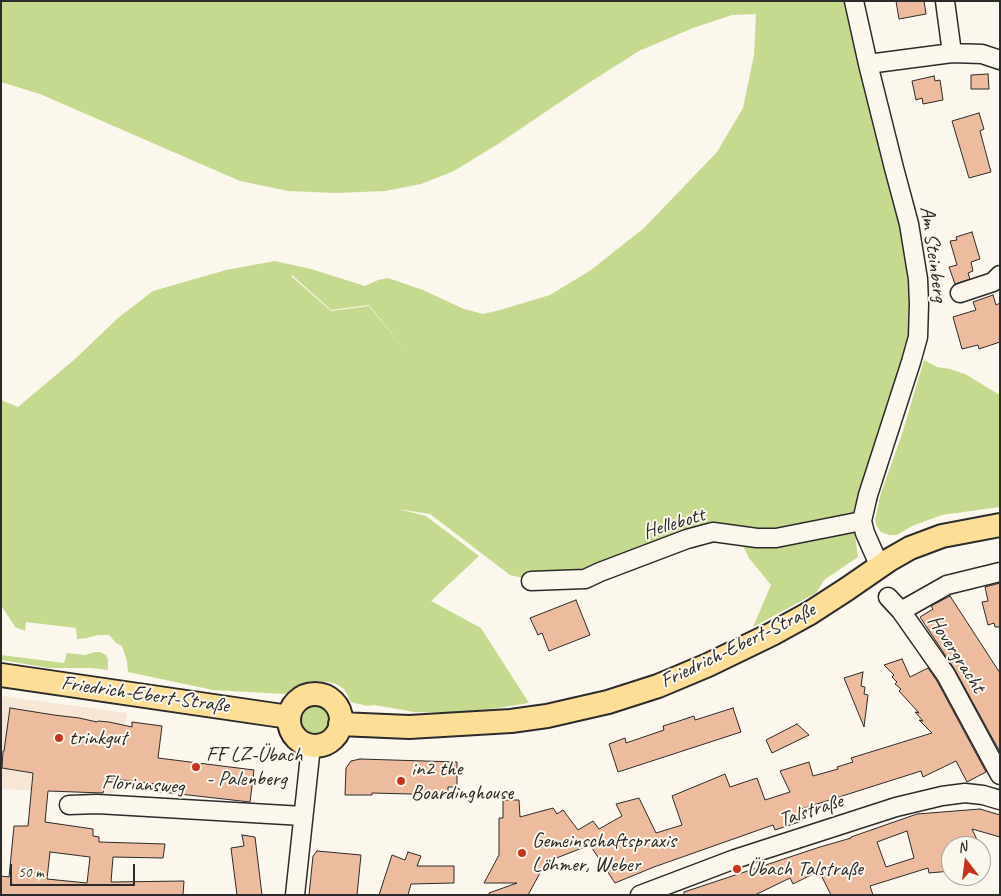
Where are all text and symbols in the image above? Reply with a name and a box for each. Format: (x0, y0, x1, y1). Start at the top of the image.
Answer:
street label: Am Steinberg (914, 205, 952, 303)
street label: Hellebott (640, 503, 708, 545)
street label: Friedrich-Ebert-Straße (656, 598, 820, 694)
street label: Hovergracht (921, 610, 991, 698)
street label: Friedrich-Ebert-Straße (59, 671, 231, 719)
place label: trinkgut (69, 725, 127, 751)
marker: trinkgut (53, 732, 65, 744)
place label: FF LZ-Übach - Palenberg (206, 742, 302, 792)
place label: in2 the Boardinghouse (411, 756, 513, 806)
marker: FF LZ-Übach - Palenberg (190, 761, 202, 773)
street label: Floriansweg (101, 770, 185, 800)
marker: in2 the Boardinghouse (395, 775, 407, 787)
street label: Talstraße (776, 789, 846, 833)
place label: Gemeinschaftspraxis Löhmer, Weber (532, 828, 676, 878)
north arrow (941, 836, 991, 886)
text: N (956, 838, 969, 856)
marker: Gemeinschaftspraxis Löhmer, Weber (516, 847, 528, 859)
scale bar (12, 854, 138, 886)
place label: Übach Talstraße (747, 856, 863, 882)
text: 50 m (18, 863, 44, 882)
marker: Übach Talstraße (731, 863, 743, 875)

